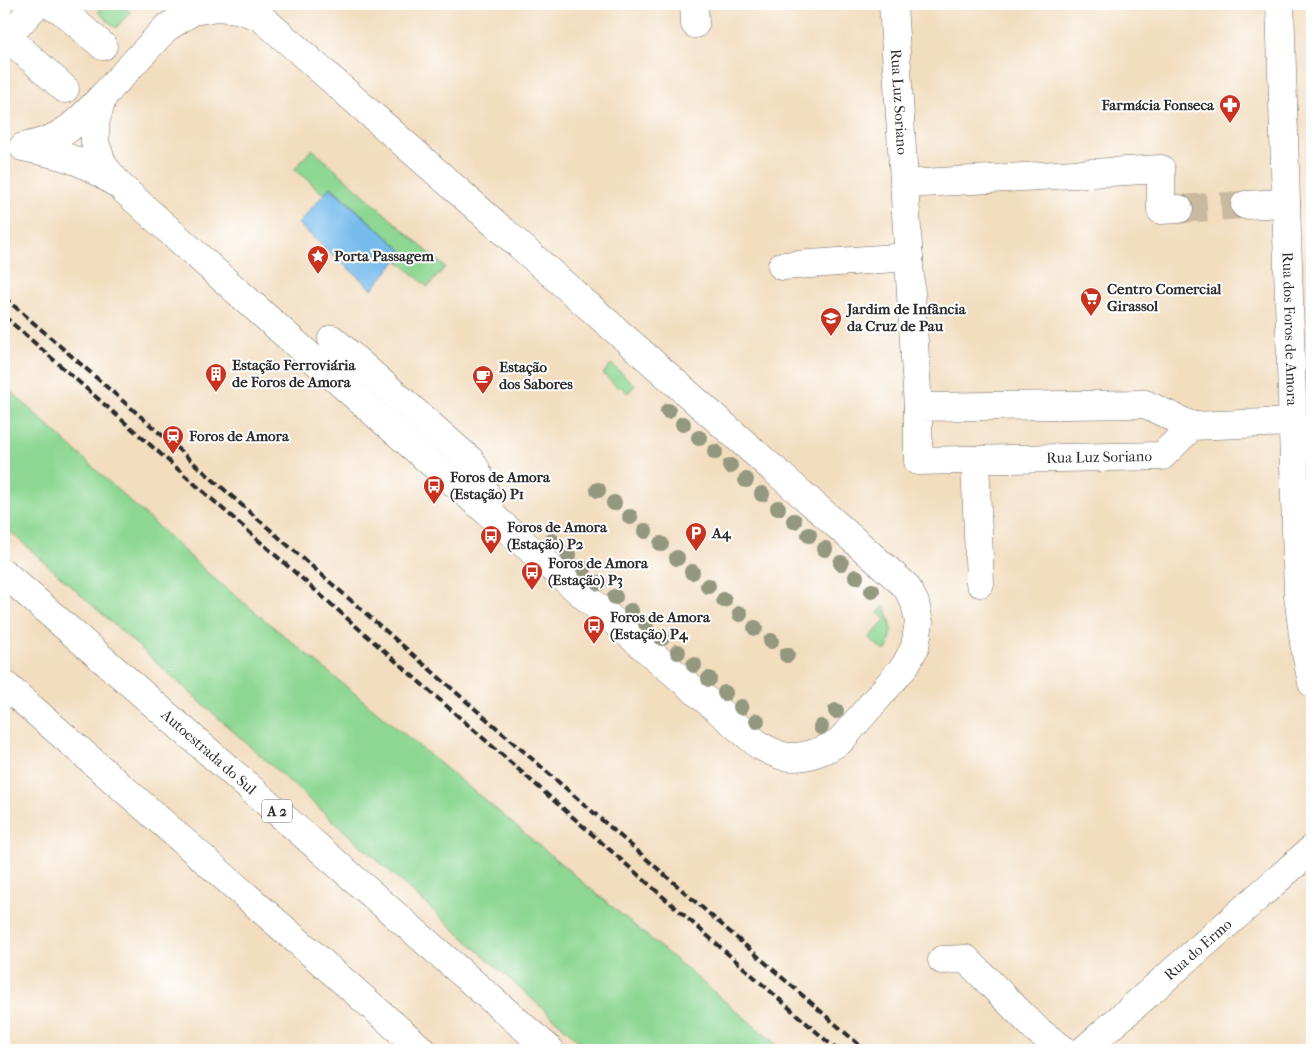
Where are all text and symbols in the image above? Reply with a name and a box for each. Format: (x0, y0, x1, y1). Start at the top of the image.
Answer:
street label: Rua Luz Soriano (887, 48, 911, 156)
pharmacy icon: Farmácia Fonseca (1218, 93, 1242, 124)
place label: Farmácia Fonseca (1100, 96, 1215, 114)
place icon: Porta Passagem (306, 244, 330, 275)
place label: Porta Passagem (334, 247, 434, 265)
street label: Rua dos Foros de Amora (1279, 252, 1301, 407)
place label: Centro Comercial Girassol (1107, 280, 1222, 315)
supermarket icon: Centro Comercial Girassol (1079, 286, 1103, 317)
place label: Jardim de Infância da Cruz de Pau (845, 300, 967, 335)
school or university icon: Jardim de Infância da Cruz de Pau (819, 306, 843, 337)
place label: Estação Ferroviária de Foros de Amora (232, 356, 356, 391)
place label: Estação dos Sabores (499, 358, 573, 393)
building icon: Estação Ferroviária de Foros de Amora (204, 362, 228, 393)
cafe icon: Estação dos Sabores (471, 364, 495, 395)
station icon: Foros de Amora (161, 424, 185, 455)
place label: Foros de Amora (188, 427, 290, 445)
street label: Rua Luz Soriano (1046, 447, 1152, 467)
place label: Foros de Amora (Estação) P1 (449, 468, 551, 504)
bus stop icon: Foros de Amora (Estação) P1 (422, 474, 446, 505)
place label: Foros de Amora (Estação) P2 (506, 518, 608, 554)
parking icon: A4 (684, 521, 708, 552)
bus stop icon: Foros de Amora (Estação) P2 (479, 524, 503, 555)
place label: A4 (711, 524, 732, 542)
place label: Foros de Amora (Estação) P3 (547, 554, 649, 590)
bus stop icon: Foros de Amora (Estação) P3 (520, 560, 544, 591)
place label: Foros de Amora (Estação) P4 (609, 608, 711, 644)
bus stop icon: Foros de Amora (Estação) P4 (582, 614, 606, 645)
street label: Autoestrada do Sul (157, 705, 260, 798)
road number: A 2 (262, 799, 292, 822)
street label: Rua do Ermo (1161, 915, 1236, 984)

